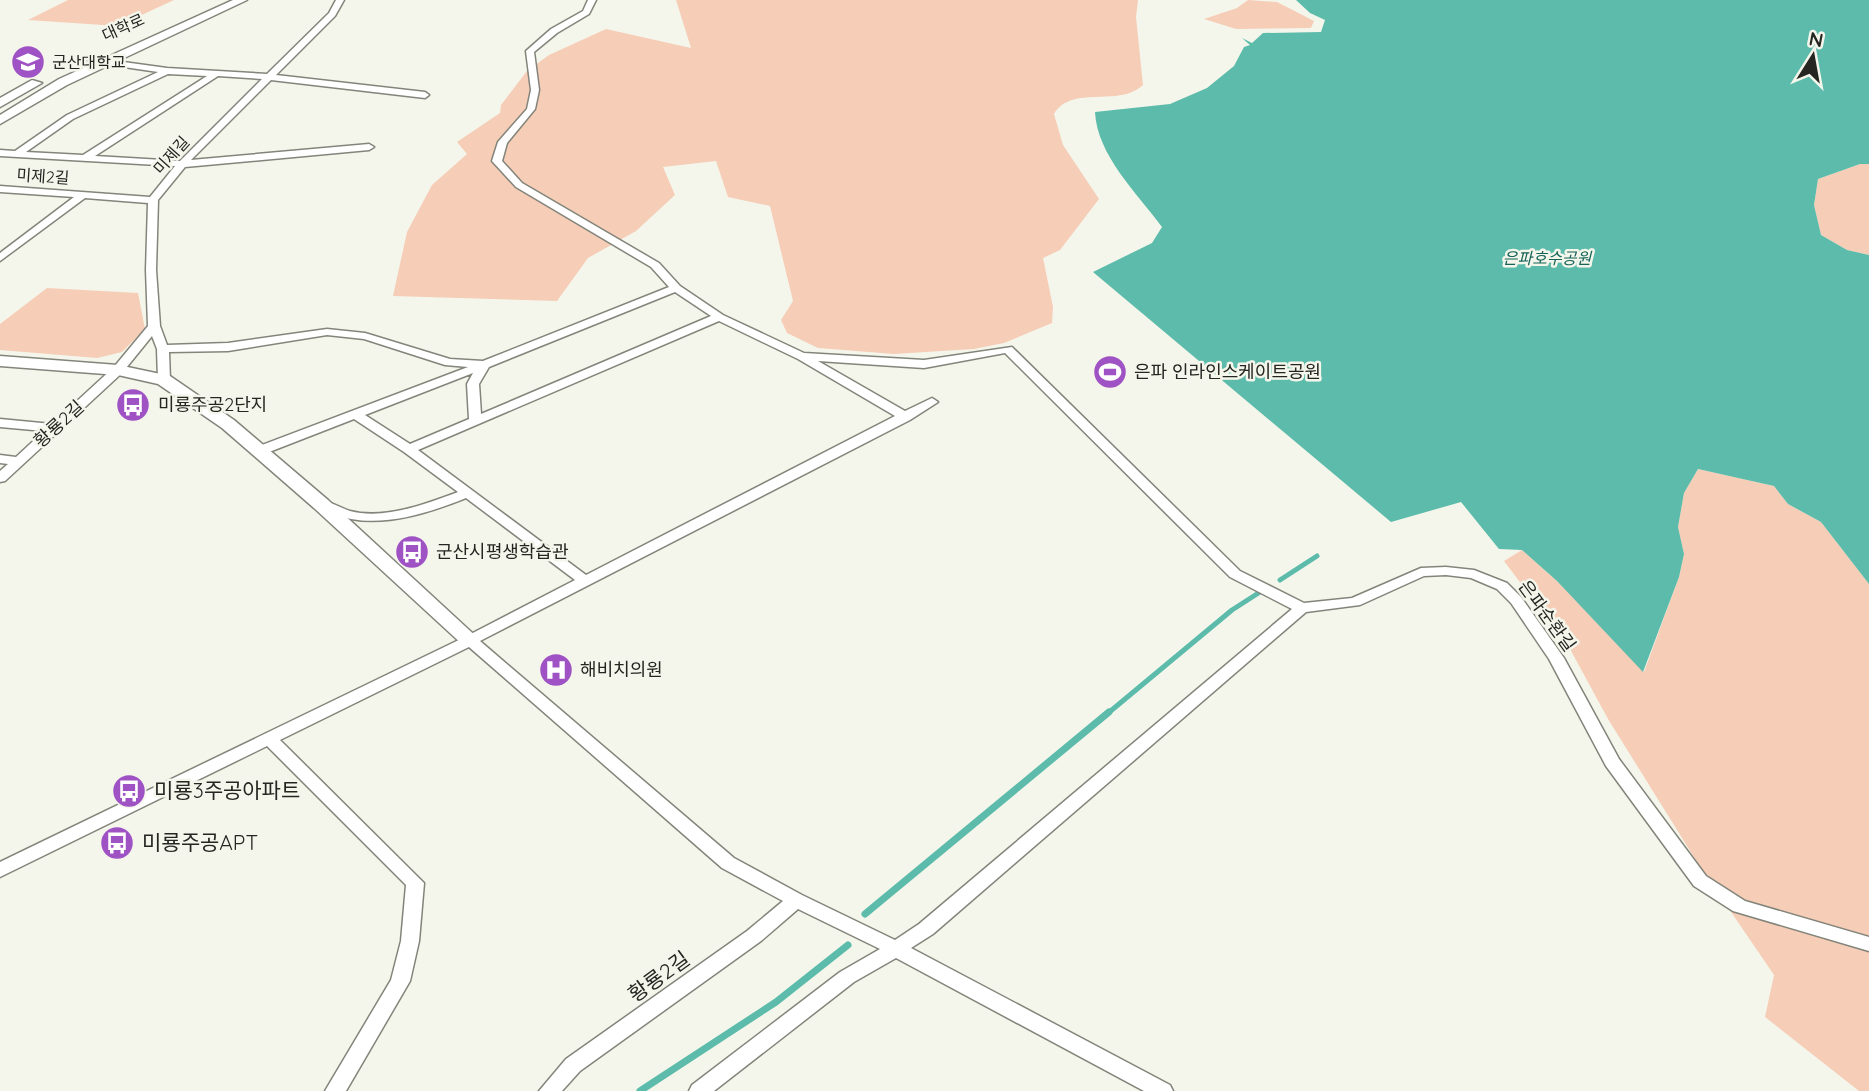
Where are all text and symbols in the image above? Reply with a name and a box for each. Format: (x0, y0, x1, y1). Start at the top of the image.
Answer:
street label: 대학로 (99, 9, 147, 45)
north arrow (1778, 21, 1848, 91)
text: N (1807, 26, 1825, 52)
school or university icon: 군산대학교 (9, 43, 47, 81)
place label: 군산대학교 (52, 52, 126, 72)
street label: 미제길 (149, 132, 193, 178)
street label: 미제2길 (16, 164, 70, 188)
water label: 은파호수공원 (1503, 248, 1592, 268)
sports icon: 은파 인라인스케이트공원 (1091, 353, 1129, 391)
place label: 은파 인라인스케이트공원 (1134, 360, 1321, 383)
bus stop icon: 미룡주공2단지 (114, 386, 152, 424)
place label: 미룡주공2단지 (158, 393, 267, 416)
street label: 황룡2길 (29, 395, 89, 452)
bus stop icon: 군산시평생학습관 (393, 533, 431, 571)
place label: 군산시평생학습관 (436, 540, 569, 563)
street label: 은파순환길 (1514, 575, 1581, 656)
hospital icon: 해비치의원 (537, 651, 575, 689)
place label: 해비치의원 (580, 658, 663, 681)
bus stop icon: 미룡3주공아파트 (110, 772, 148, 810)
place label: 미룡3주공아파트 (154, 777, 300, 803)
bus stop icon: 미룡주공APT (98, 824, 136, 862)
place label: 미룡주공APT (142, 829, 258, 855)
street label: 황룡2길 (623, 945, 694, 1007)

